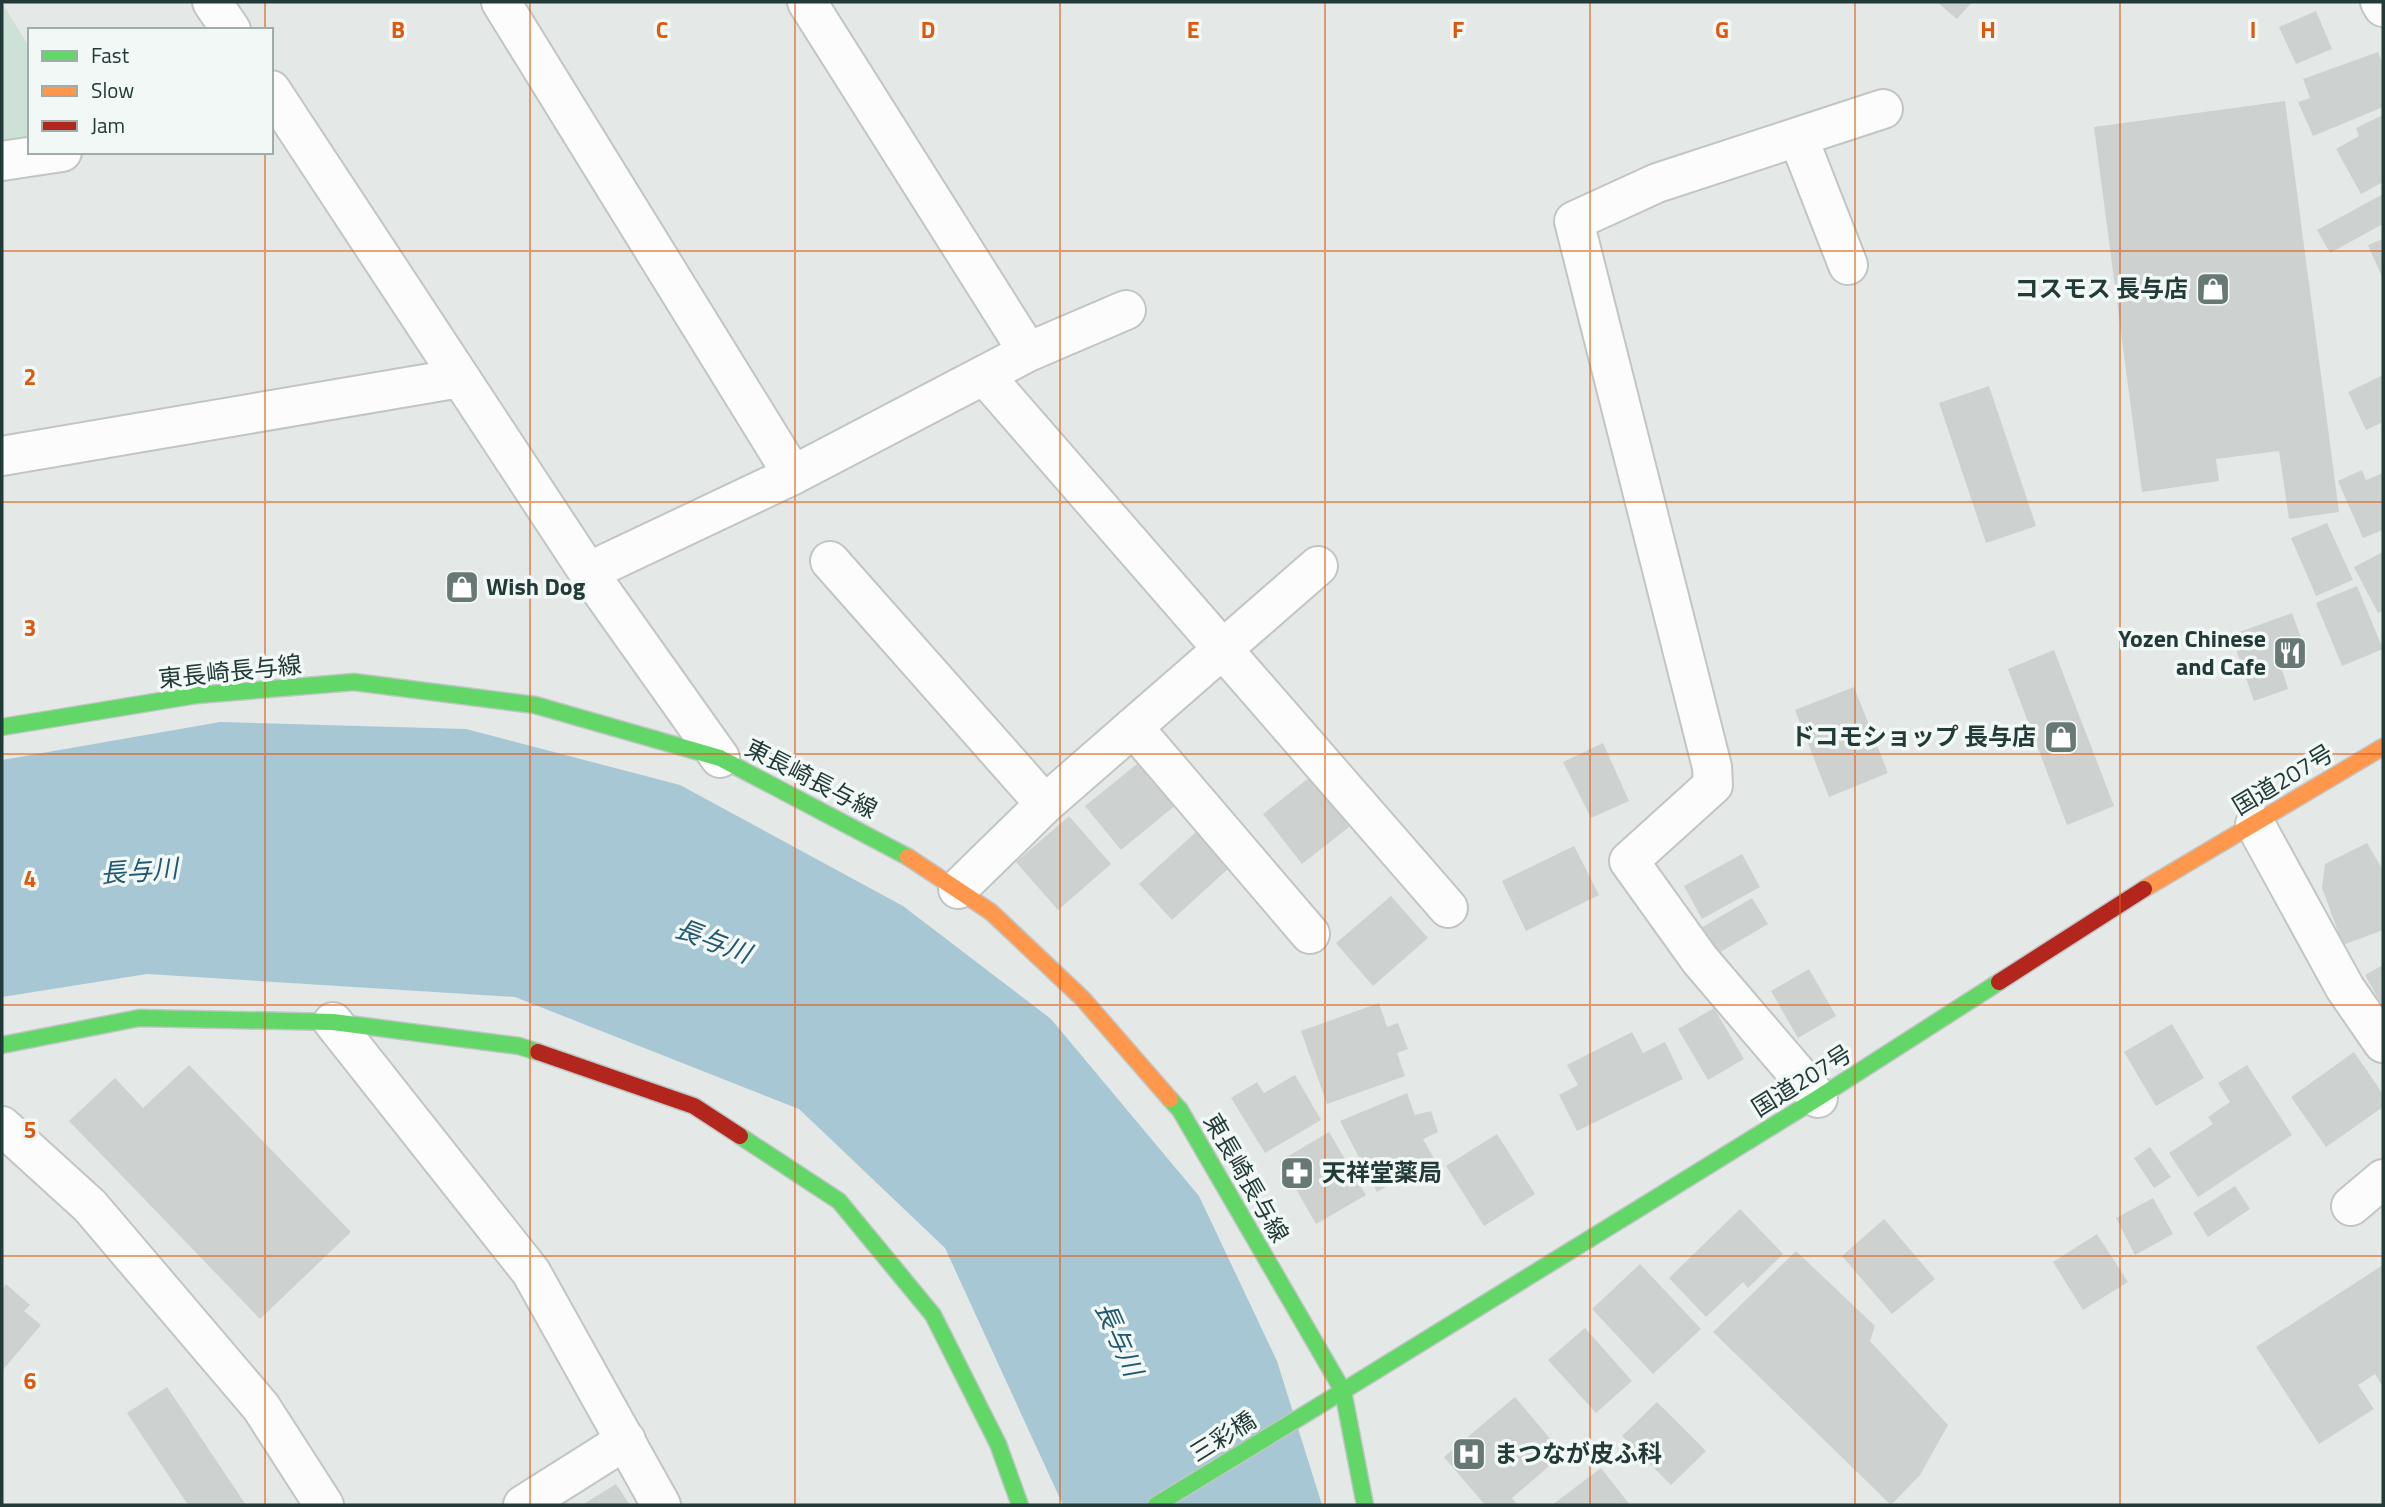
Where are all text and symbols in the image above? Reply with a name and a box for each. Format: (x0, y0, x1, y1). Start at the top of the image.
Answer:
text: B (391, 12, 405, 47)
text: C (656, 12, 668, 47)
text: D (921, 12, 935, 47)
text: E (1187, 12, 1199, 47)
text: F (1452, 12, 1464, 47)
text: G (1715, 12, 1729, 47)
text: H (1980, 12, 1996, 47)
text: I (2250, 12, 2256, 47)
legend (28, 28, 273, 154)
text: Fast (91, 39, 130, 71)
text: Slow (91, 74, 134, 106)
text: Jam (91, 109, 125, 141)
place label: コスモス 長与店 (2015, 270, 2188, 306)
shop icon: コスモス 長与店 (2194, 270, 2232, 308)
text: 2 (24, 359, 36, 394)
shop icon: Wish Dog (443, 568, 481, 606)
place label: Wish Dog (486, 568, 585, 604)
text: 3 (24, 610, 36, 645)
place label: Yozen Chinese and Cafe (2118, 620, 2266, 684)
restaurant icon: Yozen Chinese and Cafe (2271, 634, 2309, 672)
street label: 東長崎長与線 (156, 646, 303, 696)
place label: ドコモショップ 長与店 (1791, 718, 2036, 754)
shop icon: ドコモショップ 長与店 (2042, 718, 2080, 756)
street label: 東長崎長与線 (739, 729, 884, 827)
street label: 国道207号 (2225, 735, 2340, 823)
water label: 長与川 (99, 848, 182, 893)
text: 4 (24, 861, 36, 896)
water label: 長与川 (670, 908, 759, 974)
street label: 国道207号 (1744, 1035, 1859, 1125)
street label: 東長崎長与線 (1195, 1106, 1298, 1249)
text: 5 (24, 1112, 36, 1147)
pharmacy icon: 天祥堂薬局 (1278, 1154, 1316, 1192)
place label: 天祥堂薬局 (1322, 1154, 1442, 1190)
water label: 長与川 (1086, 1295, 1154, 1385)
text: 6 (24, 1363, 37, 1398)
street label: 三彩橋 (1182, 1402, 1263, 1470)
hospital icon: まつなが皮ふ科 (1450, 1435, 1488, 1473)
place label: まつなが皮ふ科 (1494, 1435, 1662, 1471)

